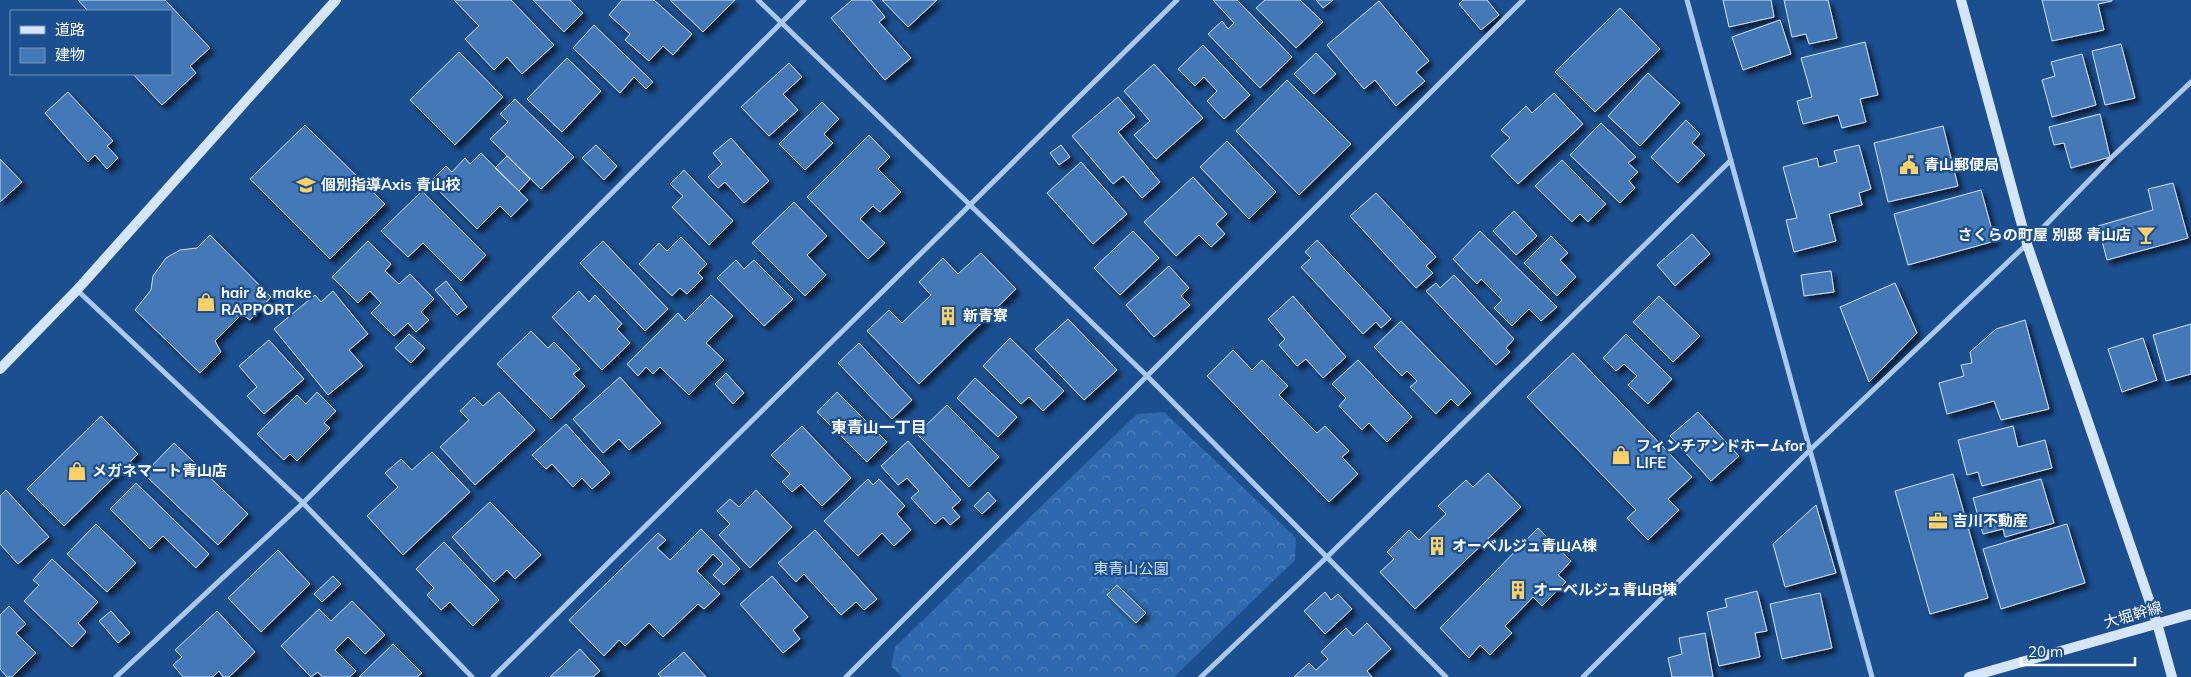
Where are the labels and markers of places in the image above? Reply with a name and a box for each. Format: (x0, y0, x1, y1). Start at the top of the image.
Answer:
public building icon: 青山郵便局 (1898, 154, 1920, 176)
place label: 青山郵便局 (1924, 155, 1999, 174)
school or university icon: 個別指導Axis 青山校 (295, 174, 317, 196)
place label: 個別指導Axis 青山校 (321, 175, 461, 194)
bar icon: さくらの町屋 別邸 青山店 (2135, 224, 2157, 246)
place label: さくらの町屋 別邸 青山店 (1958, 225, 2131, 244)
place label: hair ＆ make RAPPORT (221, 283, 312, 319)
shop icon: hair ＆ make RAPPORT (195, 291, 217, 313)
building icon: 新青寮 (937, 305, 959, 327)
place label: 新青寮 (963, 306, 1008, 325)
place label: フィンチアンドホームfor LIFE (1636, 436, 1805, 472)
shop icon: フィンチアンドホームfor LIFE (1610, 444, 1632, 466)
shop icon: メガネマート青山店 (66, 460, 88, 482)
place label: メガネマート青山店 (92, 461, 227, 480)
office icon: 吉川不動産 (1927, 510, 1949, 532)
place label: 吉川不動産 (1953, 511, 2028, 530)
building icon: オーベルジュ青山A棟 (1426, 535, 1448, 557)
place label: オーベルジュ青山A棟 (1452, 536, 1597, 555)
building icon: オーベルジュ青山B棟 (1507, 579, 1529, 601)
place label: オーベルジュ青山B棟 (1533, 580, 1677, 599)

